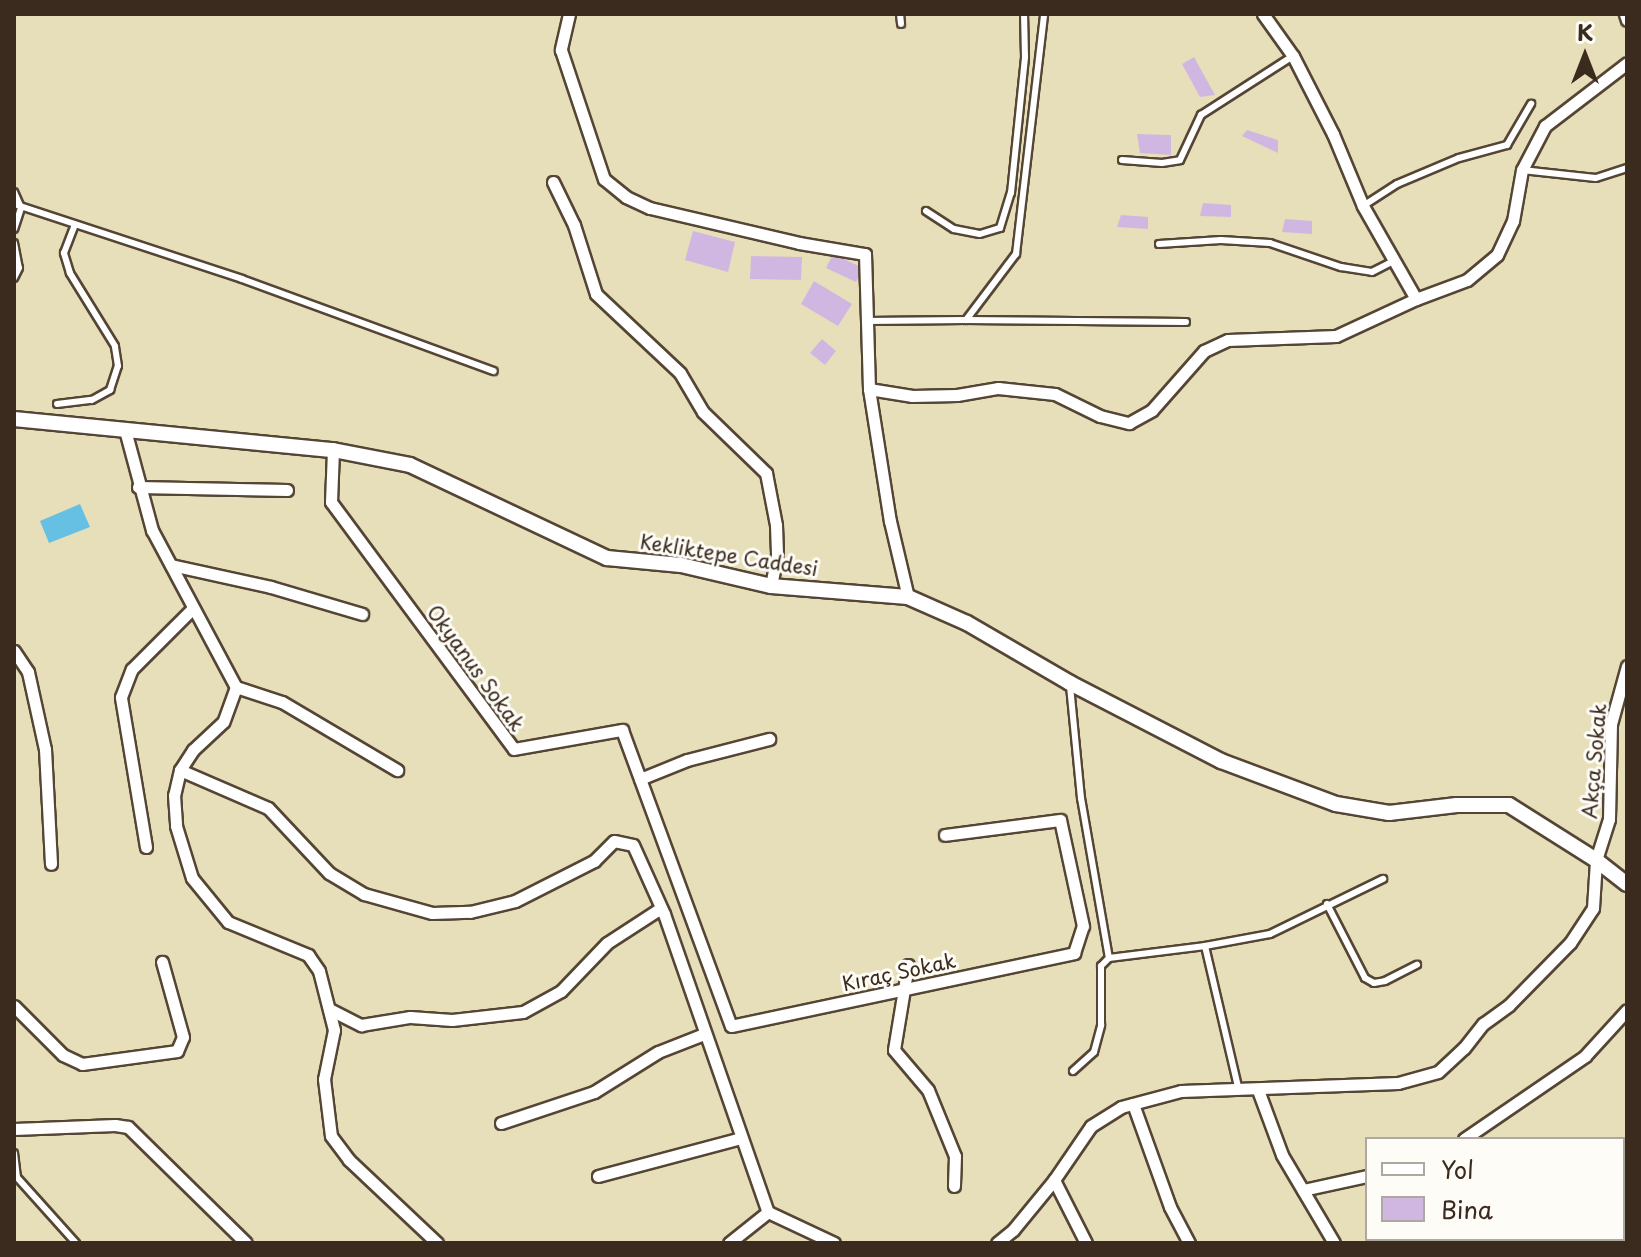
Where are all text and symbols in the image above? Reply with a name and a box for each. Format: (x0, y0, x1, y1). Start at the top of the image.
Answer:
text: K (1577, 15, 1593, 48)
north arrow (1545, 16, 1625, 96)
street label: Kekliktepe Caddesi (638, 529, 820, 581)
street label: Okyanus Sokak (422, 600, 530, 736)
street label: Akça Sokak (1577, 702, 1611, 820)
street label: Kıraç Sokak (840, 948, 958, 996)
legend (1365, 1137, 1625, 1241)
text: Yol (1441, 1151, 1474, 1187)
text: Bina (1441, 1191, 1493, 1227)

